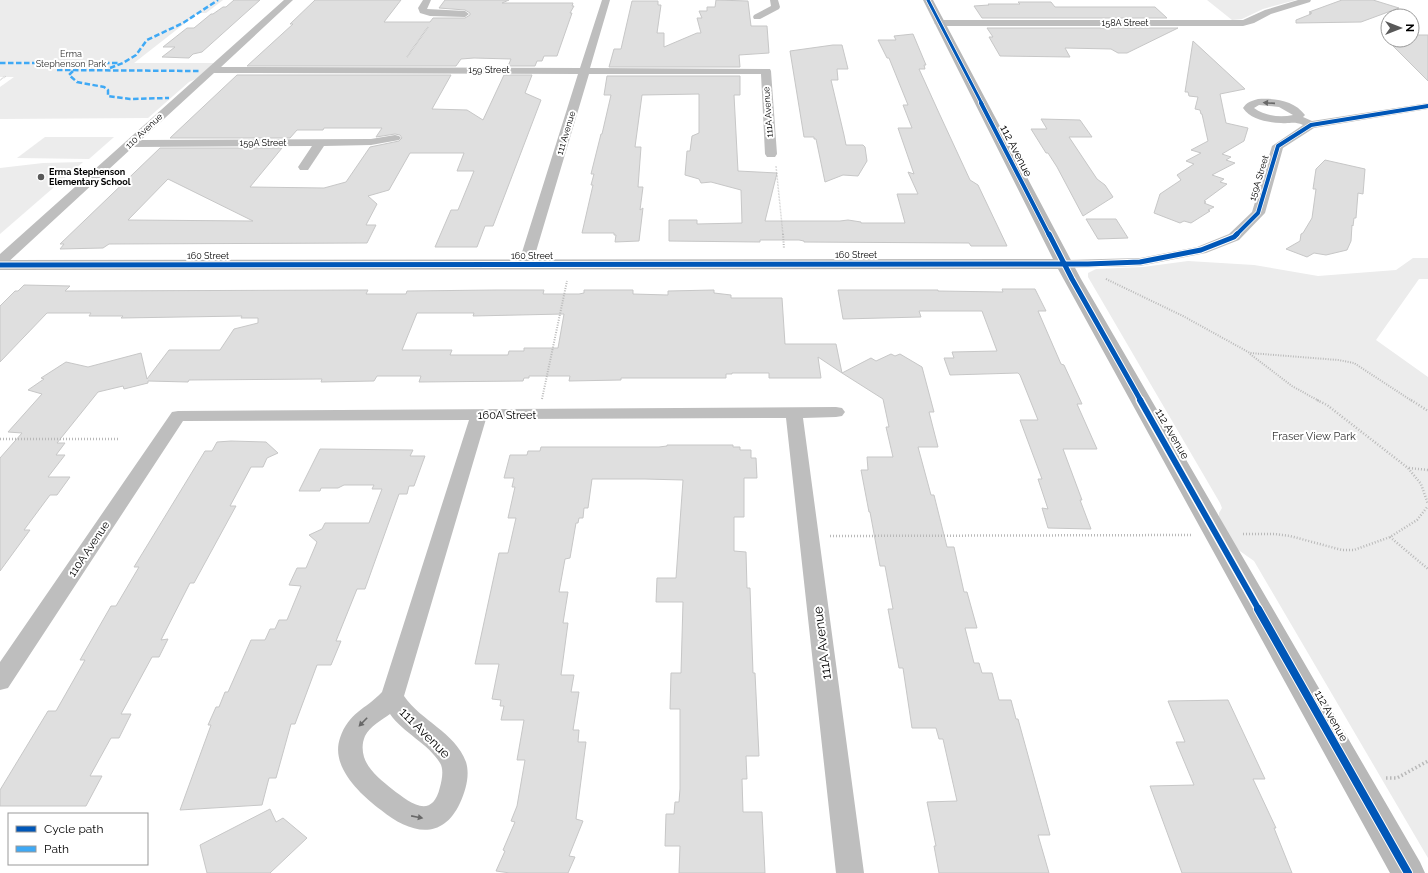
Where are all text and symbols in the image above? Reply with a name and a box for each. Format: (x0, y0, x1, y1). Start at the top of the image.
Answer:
north arrow (1380, 8, 1420, 48)
street label: 158A Street (1101, 18, 1149, 28)
text: N (1403, 24, 1416, 32)
park label: Erma Stephenson Park (36, 49, 107, 69)
street label: 159 Street (468, 65, 510, 75)
street label: 111A Avenue (761, 86, 775, 138)
one-way arrow (1263, 99, 1275, 106)
street label: 111 Avenue (555, 109, 578, 156)
street label: 110 Avenue (123, 111, 165, 151)
street label: 112 Avenue (997, 123, 1035, 179)
street label: 159A Street (239, 138, 287, 148)
street label: 159A Street (1247, 154, 1271, 202)
place label: Erma Stephenson Elementary School (49, 167, 131, 187)
marker: Erma Stephenson Elementary School (36, 172, 46, 182)
street label: 160 Street (835, 250, 877, 260)
street label: 160 Street (187, 251, 229, 261)
street label: 160 Street (511, 251, 553, 261)
street label: 112 Avenue (1152, 406, 1192, 462)
street label: 160A Street (478, 409, 536, 422)
park label: Fraser View Park (1272, 430, 1356, 443)
street label: 110A Avenue (66, 518, 113, 579)
street label: 111A Avenue (810, 605, 834, 680)
street label: 112 Avenue (1312, 688, 1351, 744)
street label: 111 Avenue (397, 705, 454, 762)
one-way arrow (358, 717, 368, 727)
legend (8, 813, 148, 865)
one-way arrow (410, 814, 423, 820)
text: Cycle path (44, 822, 103, 836)
text: Path (44, 842, 69, 856)

